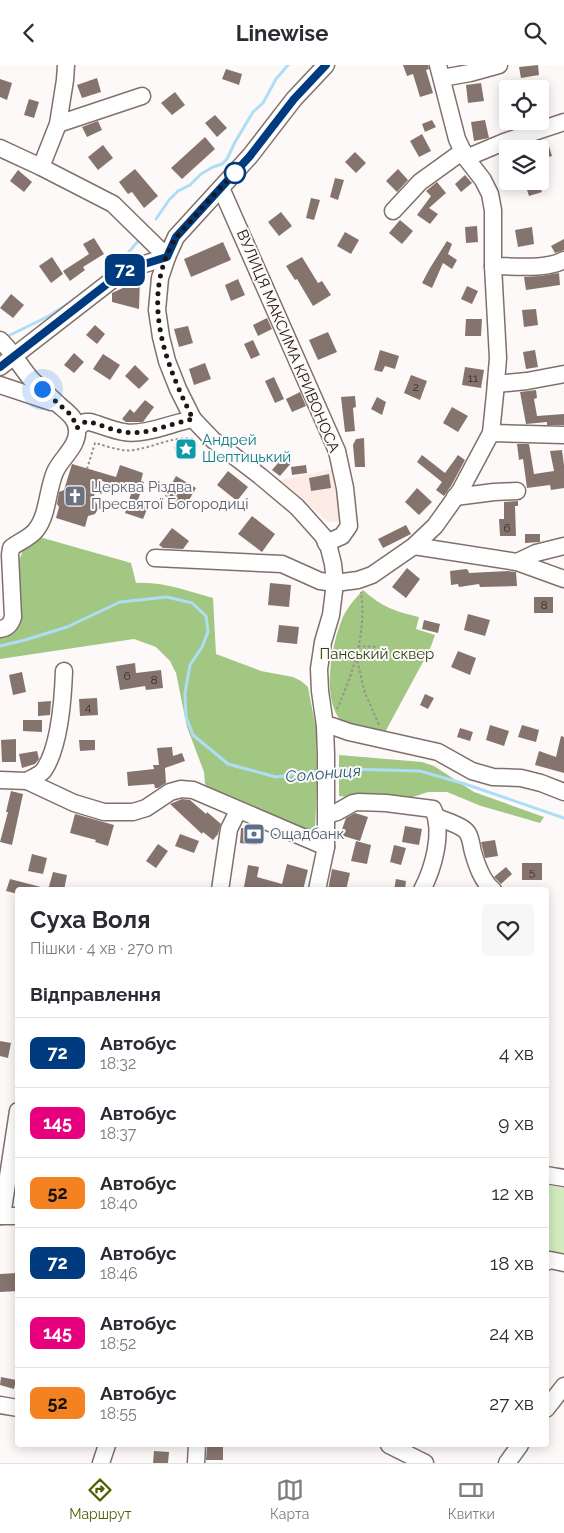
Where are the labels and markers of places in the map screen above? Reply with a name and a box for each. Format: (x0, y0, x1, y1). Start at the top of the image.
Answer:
unlabelled marker (224, 162, 246, 184)
place label: Андрей Шептицький (202, 431, 291, 466)
place icon: Андрей Шептицький (174, 437, 198, 461)
place label: Церква Різдва Пресвятої Богородиці (91, 478, 248, 513)
church icon: Церква Різдва Пресвятої Богородиці (63, 484, 87, 508)
bank icon: Ощадбанк (242, 822, 266, 846)
place label: Ощадбанк (270, 825, 344, 843)

